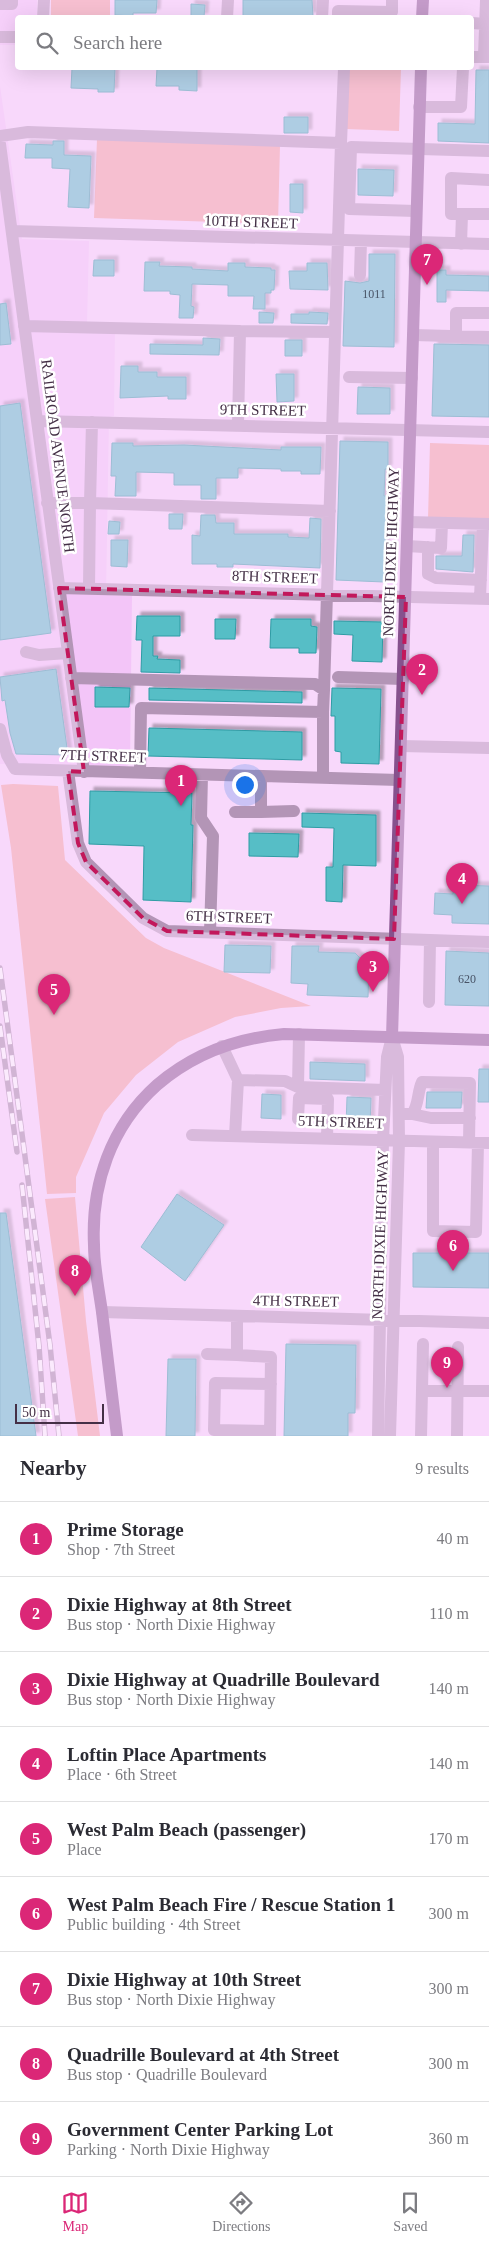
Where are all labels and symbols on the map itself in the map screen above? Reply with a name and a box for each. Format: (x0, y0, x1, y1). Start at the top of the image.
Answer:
street label: 10TH STREET (204, 212, 298, 232)
pin: 7 (411, 244, 443, 285)
house number: 1011 (362, 287, 386, 301)
street label: RAILROAD AVENUE NORTH (38, 358, 78, 554)
street label: 9TH STREET (220, 401, 306, 419)
street label: NORTH DIXIE HIGHWAY (380, 467, 402, 637)
street label: 8TH STREET (232, 567, 318, 587)
pin: 2 (406, 654, 438, 695)
street label: 7TH STREET (60, 746, 146, 766)
pin: 1 (165, 765, 197, 806)
your location (232, 772, 258, 798)
pin: 4 (446, 863, 478, 904)
street label: 6TH STREET (186, 907, 272, 927)
pin: 3 (357, 951, 389, 992)
house number: 620 (458, 972, 476, 986)
pin: 5 (38, 974, 70, 1015)
street label: 5TH STREET (298, 1112, 384, 1132)
street label: NORTH DIXIE HIGHWAY (369, 1150, 391, 1320)
pin: 6 (437, 1230, 469, 1271)
pin: 8 (59, 1255, 91, 1296)
street label: 4TH STREET (253, 1292, 339, 1310)
pin: 9 (431, 1347, 463, 1388)
scale bar (15, 1401, 104, 1424)

